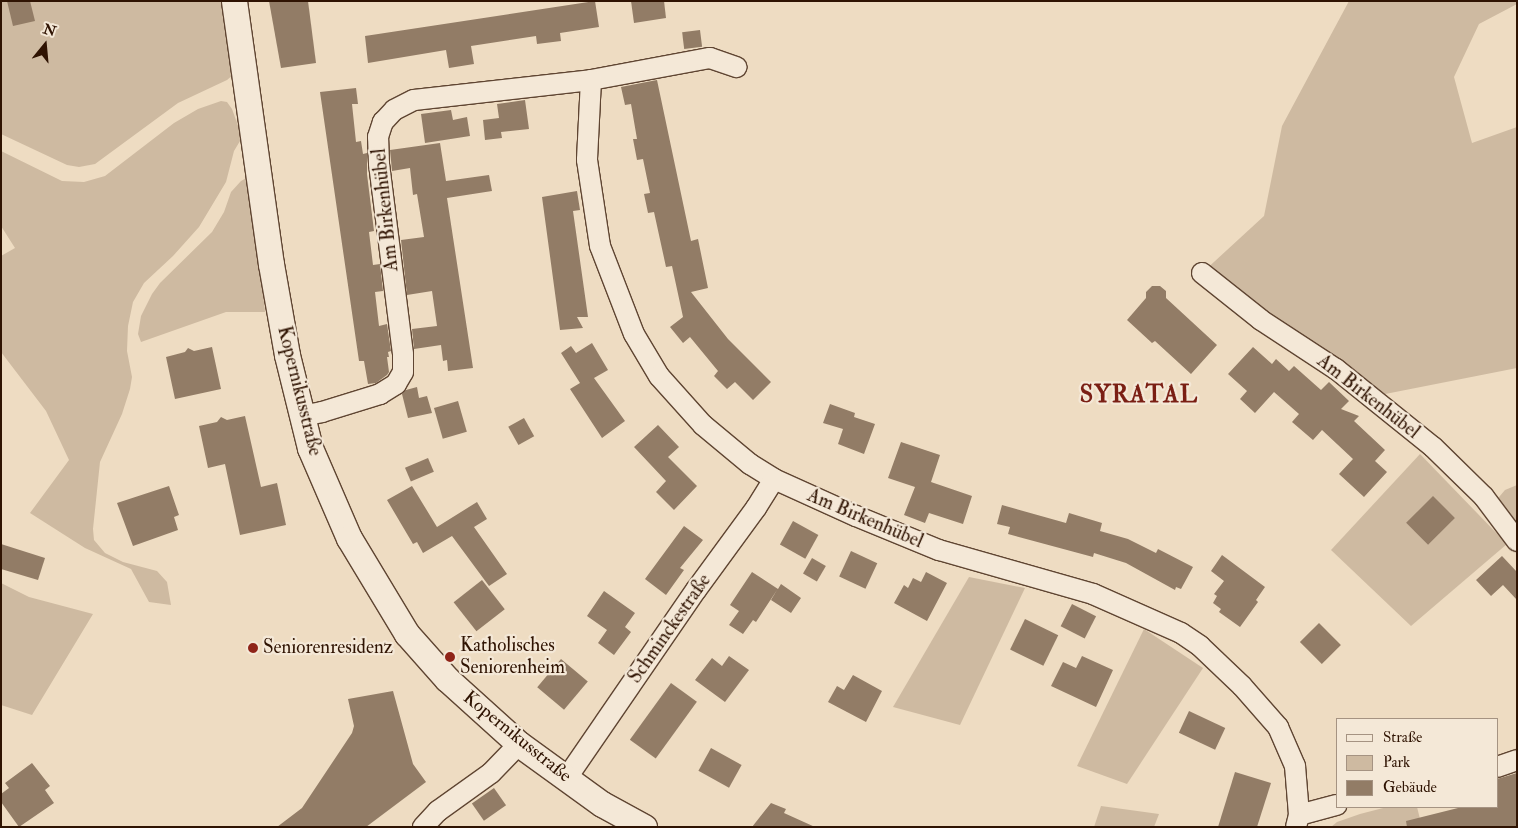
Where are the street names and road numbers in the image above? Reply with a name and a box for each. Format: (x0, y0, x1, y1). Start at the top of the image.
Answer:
street label: Am Birkenhübel (368, 147, 404, 273)
street label: Kopernikusstraße (272, 324, 326, 458)
street label: Am Birkenhübel (1312, 350, 1424, 444)
street label: Am Birkenhübel (804, 484, 926, 554)
street label: Schminckestraße (624, 570, 716, 688)
street label: Kopernikusstraße (458, 686, 576, 788)

